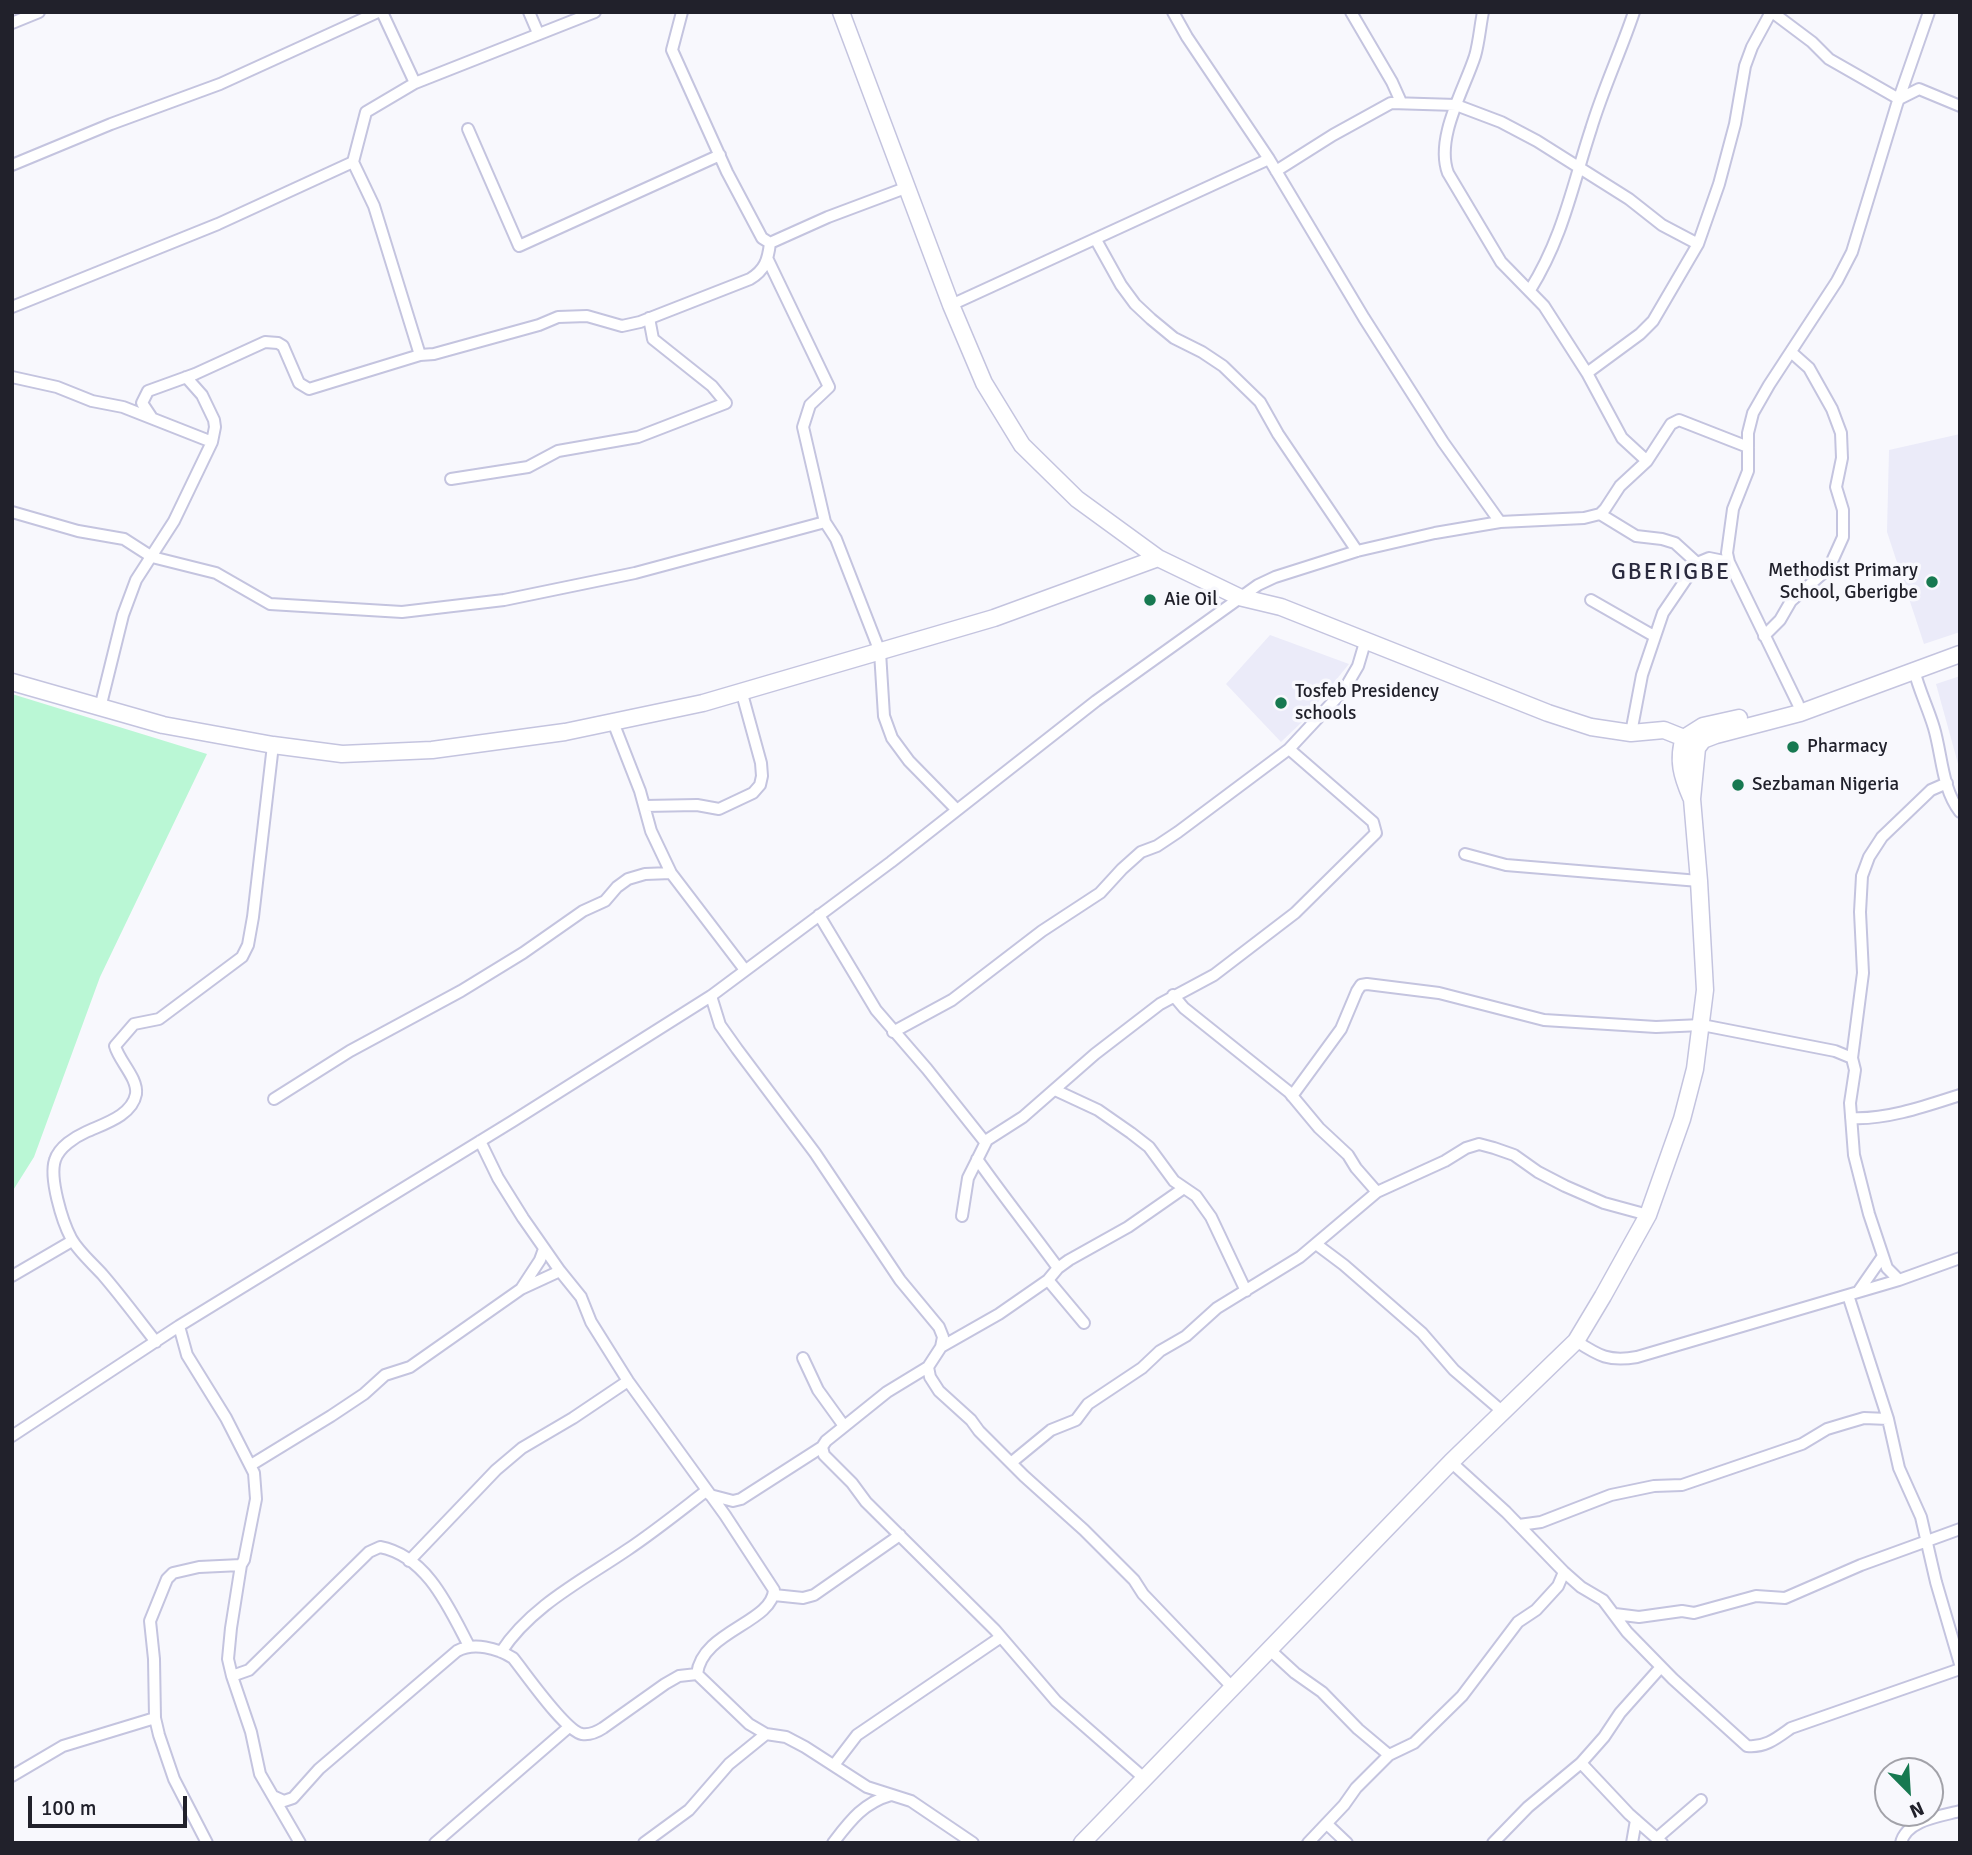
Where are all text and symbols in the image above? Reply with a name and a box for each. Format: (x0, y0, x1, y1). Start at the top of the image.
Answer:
district label: GBERIGBE (1612, 559, 1730, 587)
place label: Methodist Primary School, Gberigbe (1768, 560, 1918, 604)
marker: Methodist Primary School, Gberigbe (1924, 574, 1940, 590)
place label: Aie Oil (1164, 589, 1218, 611)
marker: Aie Oil (1142, 592, 1158, 608)
place label: Tosfeb Presidency schools (1295, 681, 1439, 725)
marker: Tosfeb Presidency schools (1273, 695, 1289, 711)
place label: Pharmacy (1807, 736, 1887, 758)
marker: Pharmacy (1785, 739, 1801, 755)
place label: Sezbaman Nigeria (1752, 774, 1899, 796)
marker: Sezbaman Nigeria (1730, 777, 1746, 793)
north arrow (1874, 1757, 1944, 1827)
scale bar (32, 1782, 191, 1826)
text: 100 m (41, 1795, 96, 1821)
text: N (1906, 1796, 1928, 1823)

